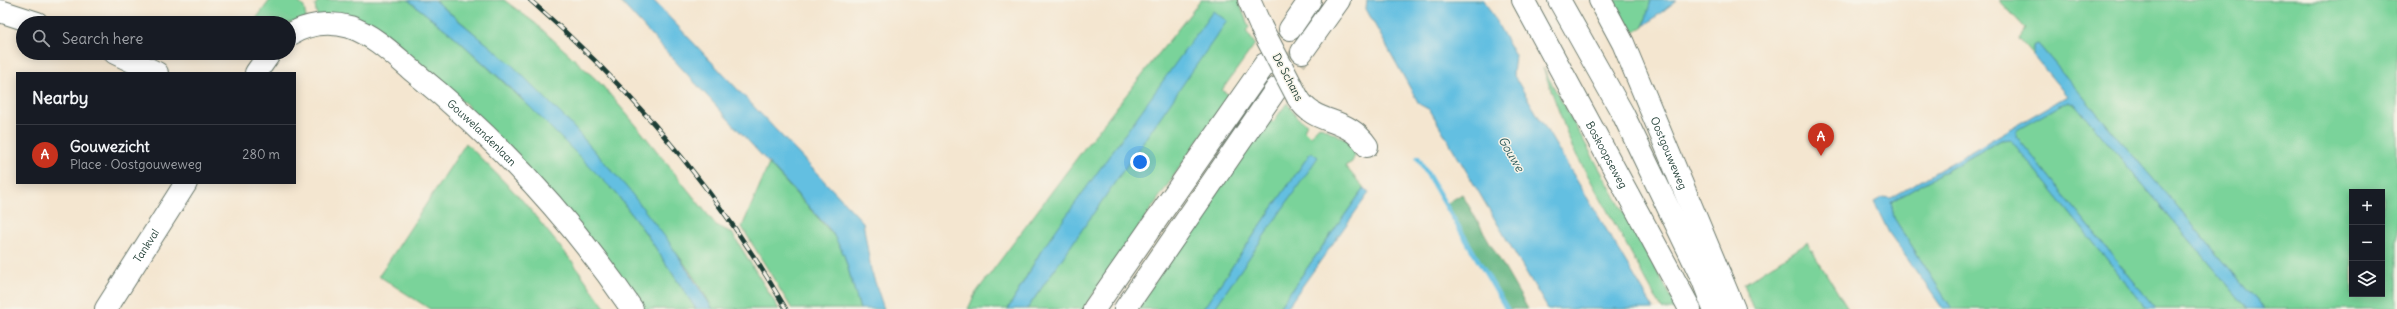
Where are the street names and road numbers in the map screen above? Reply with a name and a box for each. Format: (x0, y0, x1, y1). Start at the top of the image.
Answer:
street label: De Schans (1270, 51, 1306, 103)
street label: Gouwelandenlaan (444, 96, 519, 169)
street label: Oostgouweweg (1648, 115, 1690, 192)
street label: Boskoopseweg (1583, 119, 1631, 191)
street label: Tankval (130, 226, 162, 265)

